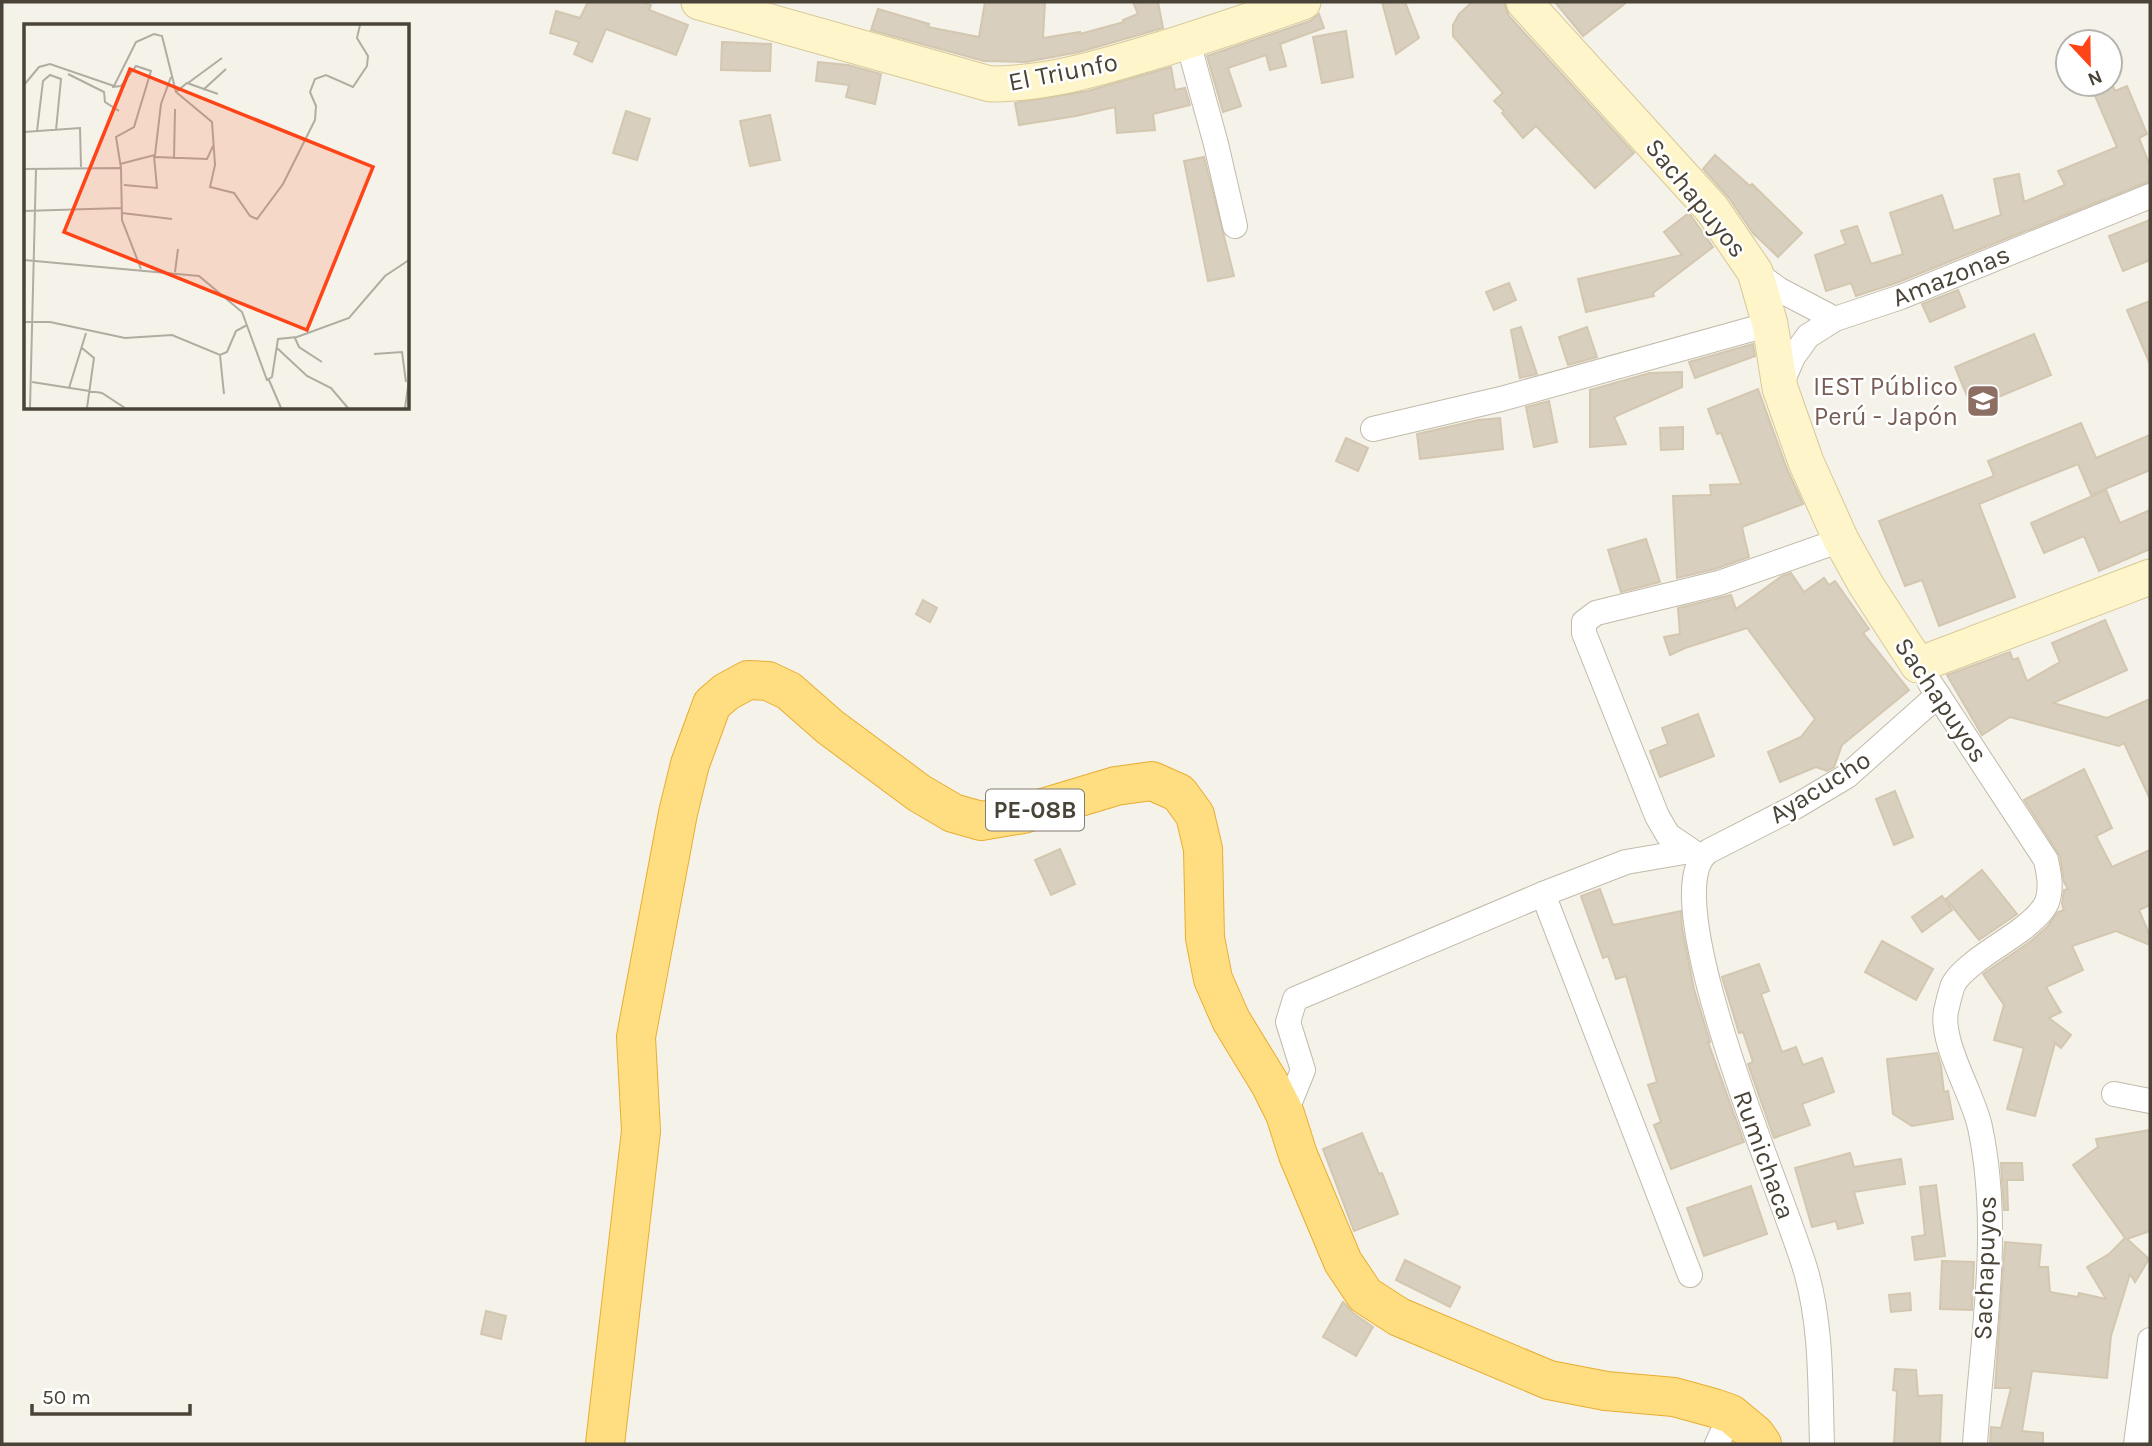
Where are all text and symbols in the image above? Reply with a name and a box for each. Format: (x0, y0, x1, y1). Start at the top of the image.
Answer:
inset map (24, 24, 410, 410)
north arrow (2054, 28, 2124, 98)
street label: El Triunfo (1006, 46, 1120, 98)
text: N (2085, 65, 2105, 91)
street label: Sachapuyos (1639, 132, 1753, 264)
street label: Amazonas (1888, 238, 2014, 314)
place label: IEST Público Perú - Japón (1813, 371, 1958, 432)
school or university icon: IEST Público Perú - Japón (1964, 382, 2002, 420)
street label: Sachapuyos (1888, 631, 1994, 769)
street label: Ayacucho (1764, 744, 1876, 830)
road number: PE-08B (986, 790, 1084, 830)
street label: Rumichaca (1726, 1086, 1802, 1224)
street label: Sachapuyos (1967, 1195, 2003, 1341)
scale bar (32, 1372, 189, 1416)
text: 50 m (42, 1385, 91, 1409)

